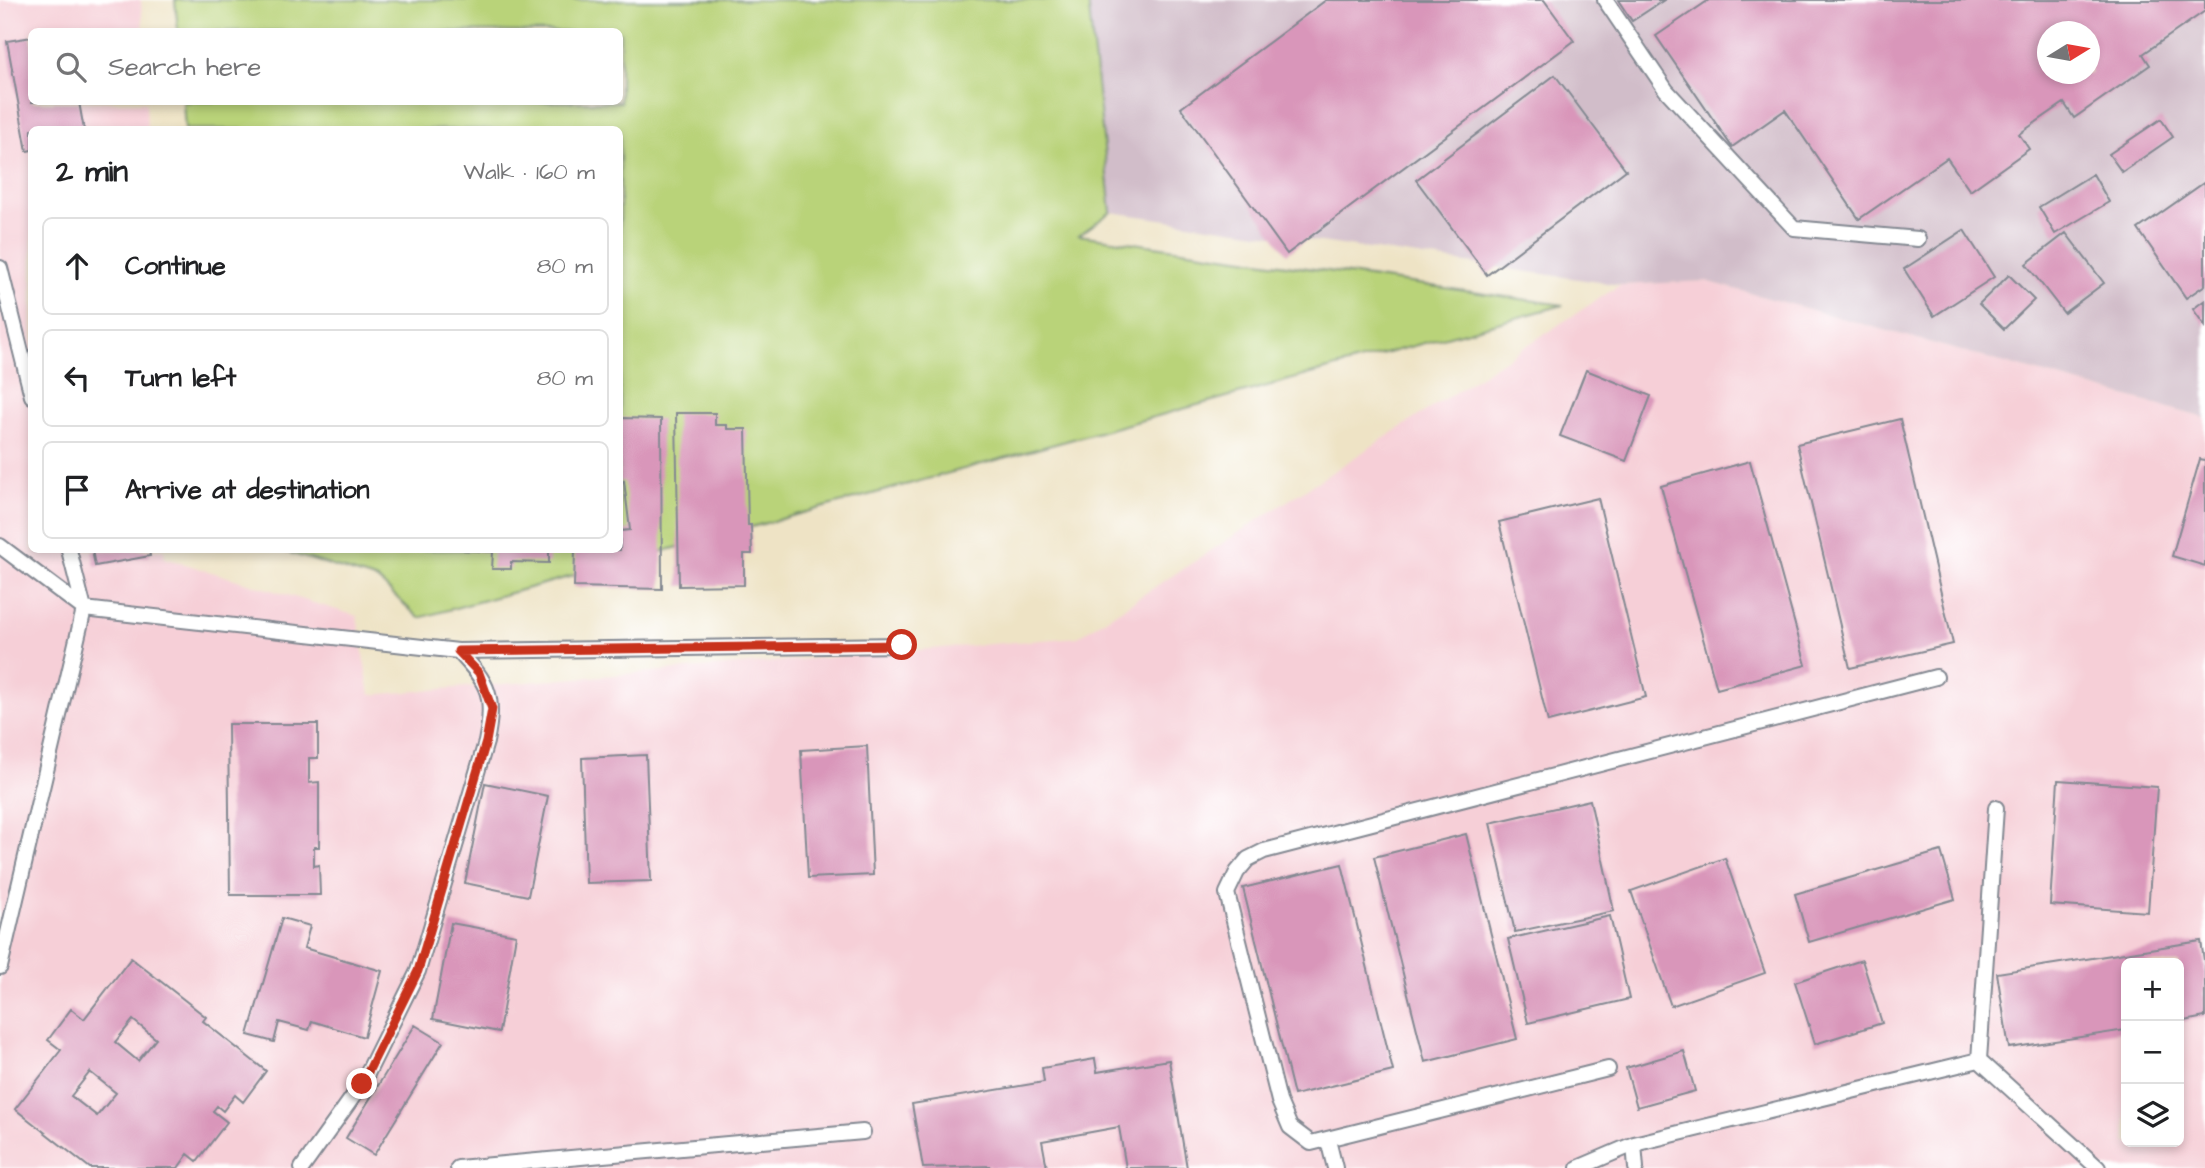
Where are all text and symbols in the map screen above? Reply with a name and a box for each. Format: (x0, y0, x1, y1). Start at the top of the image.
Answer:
north arrow (2037, 21, 2100, 84)
search box (28, 28, 623, 105)
icon: search (52, 48, 90, 86)
text: Search here (108, 49, 261, 85)
text: 2 min (56, 151, 128, 193)
text: Walk · 160 m (463, 156, 595, 188)
icon: ahead (58, 247, 96, 285)
text: Continue (125, 248, 226, 284)
text: 80 m (536, 250, 593, 282)
icon: left (58, 359, 96, 397)
text: Turn left (125, 360, 236, 396)
text: 80 m (536, 362, 593, 394)
icon: arrive (58, 471, 96, 509)
text: Arrive at destination (125, 472, 370, 508)
route start (886, 629, 917, 660)
map controls (2121, 958, 2184, 1147)
button: + (2121, 958, 2184, 1021)
button: − (2121, 1021, 2184, 1084)
route end (346, 1068, 377, 1099)
button: layers (2121, 1084, 2184, 1147)

